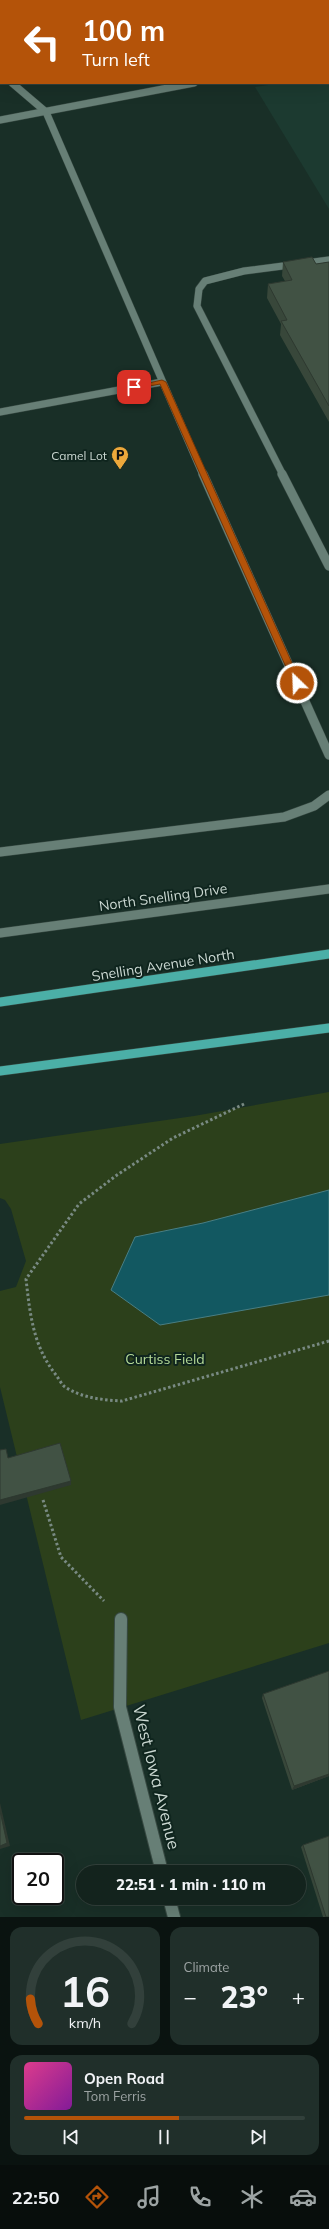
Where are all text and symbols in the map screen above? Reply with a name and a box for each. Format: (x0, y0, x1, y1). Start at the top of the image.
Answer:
text: 100 m (82, 13, 165, 48)
icon: left (16, 16, 68, 68)
text: Turn left (82, 48, 150, 71)
pin (117, 370, 151, 404)
icon: arrive (123, 376, 145, 398)
parking icon: Camel Lot (110, 445, 130, 470)
place label: Camel Lot (51, 448, 107, 463)
position arrow (276, 662, 318, 704)
street label: North Snelling Drive (98, 879, 228, 915)
street label: Snelling Avenue North (90, 945, 236, 985)
park label: Curtiss Field (125, 1350, 205, 1368)
street label: West Iowa Avenue (129, 1702, 185, 1852)
speed limit sign: 20 (12, 1853, 64, 1905)
text: 22:51 · 1 min · 110 m (116, 1875, 266, 1894)
text: Climate (184, 1959, 229, 1975)
text: 16 (60, 1965, 110, 2017)
text: 23° (220, 1978, 268, 2016)
text: − (184, 1983, 197, 2011)
text: + (292, 1983, 305, 2011)
text: km/h (69, 2014, 101, 2032)
text: Open Road (84, 2069, 164, 2088)
text: Tom Ferris (84, 2088, 146, 2104)
icon: previous (60, 2126, 82, 2148)
icon: pause (153, 2126, 175, 2148)
icon: next (247, 2126, 269, 2148)
icon: directions (83, 2183, 111, 2211)
icon: music (135, 2183, 163, 2211)
icon: phone (186, 2183, 214, 2211)
icon: climate (238, 2183, 266, 2211)
icon: car (289, 2183, 317, 2211)
text: 22:50 (12, 2186, 59, 2209)

